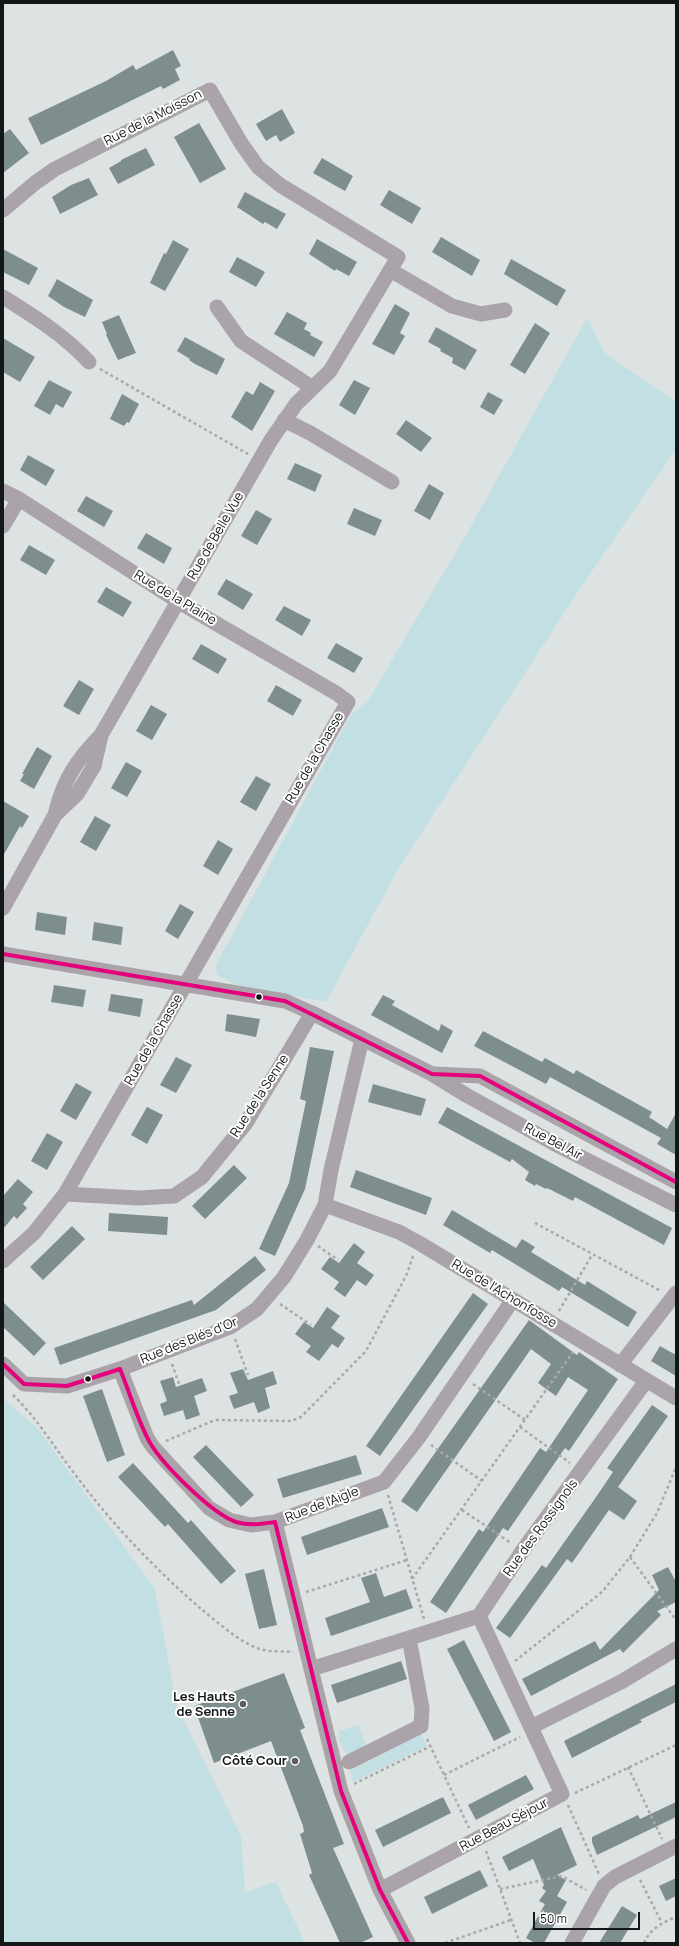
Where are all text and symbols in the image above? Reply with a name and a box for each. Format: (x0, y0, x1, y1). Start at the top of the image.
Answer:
street label: Rue de la Moisson (102, 87, 204, 149)
street label: Rue de Belle Vue (185, 489, 247, 583)
street label: Rue de la Plaine (131, 567, 219, 629)
street label: Rue de la Chasse (283, 710, 347, 806)
street label: Rue de la Chasse (122, 992, 186, 1088)
unlabelled marker (254, 992, 264, 1002)
street label: Rue de la Senne (228, 1052, 292, 1140)
street label: Rue Bel Air (521, 1120, 585, 1164)
street label: Rue de l'Achonfosse (449, 1256, 559, 1332)
street label: Rue des Blés d'Or (138, 1314, 240, 1368)
unlabelled marker (83, 1374, 93, 1384)
street label: Rue des Rossignols (501, 1476, 581, 1580)
street label: Rue de l'Aigle (283, 1484, 361, 1526)
place label: Les Hauts de Senne (173, 1689, 235, 1720)
marker: Les Hauts de Senne (238, 1699, 248, 1709)
place label: Côté Cour (222, 1753, 287, 1769)
marker: Côté Cour (290, 1756, 300, 1766)
street label: Rue Beau Séjour (457, 1795, 551, 1855)
scale bar (535, 1904, 642, 1930)
text: 50 m (540, 1910, 567, 1927)

